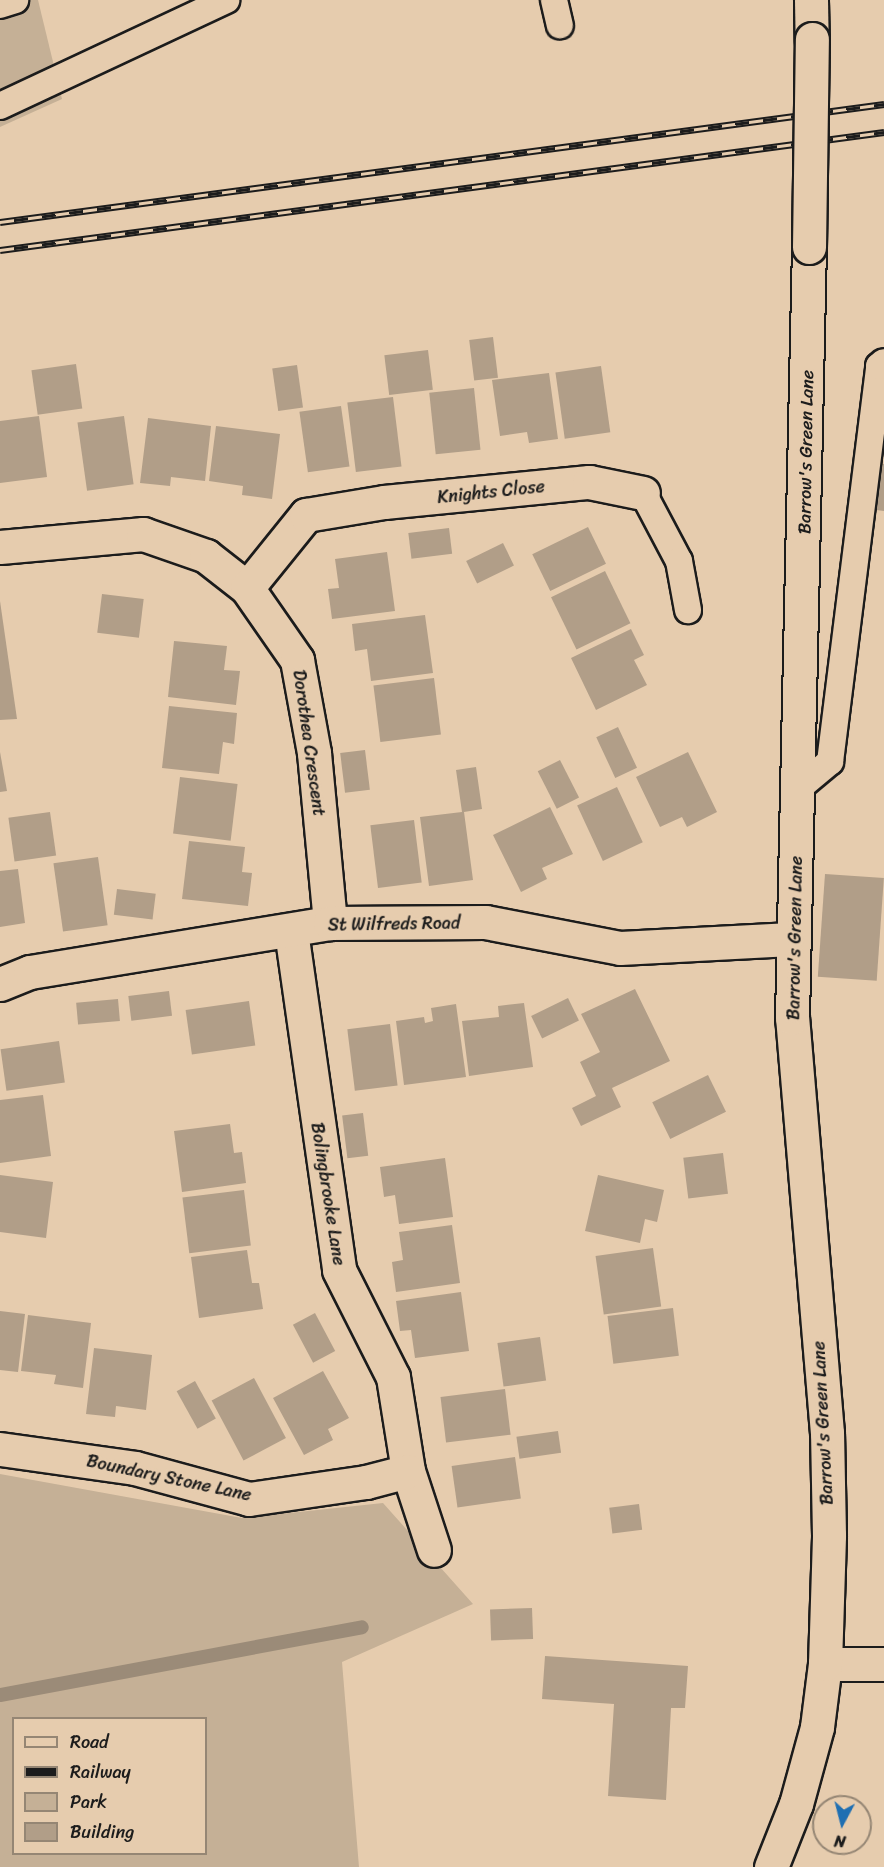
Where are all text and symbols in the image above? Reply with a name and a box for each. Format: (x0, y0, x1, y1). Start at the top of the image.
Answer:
street label: Barrow's Green Lane (794, 370, 818, 534)
street label: Knights Close (436, 476, 546, 508)
street label: Dorothea Crescent (288, 668, 330, 818)
street label: Barrow's Green Lane (783, 856, 807, 1020)
street label: St Wilfreds Road (327, 912, 461, 936)
street label: Bolingbrooke Lane (306, 1121, 350, 1267)
street label: Barrow's Green Lane (808, 1340, 838, 1506)
street label: Boundary Stone Lane (85, 1450, 253, 1506)
legend (12, 1717, 207, 1855)
text: Road (70, 1726, 109, 1758)
text: Railway (70, 1756, 131, 1788)
text: Park (70, 1786, 107, 1818)
north arrow (812, 1795, 872, 1855)
text: Building (70, 1816, 134, 1848)
text: N (833, 1826, 847, 1856)

